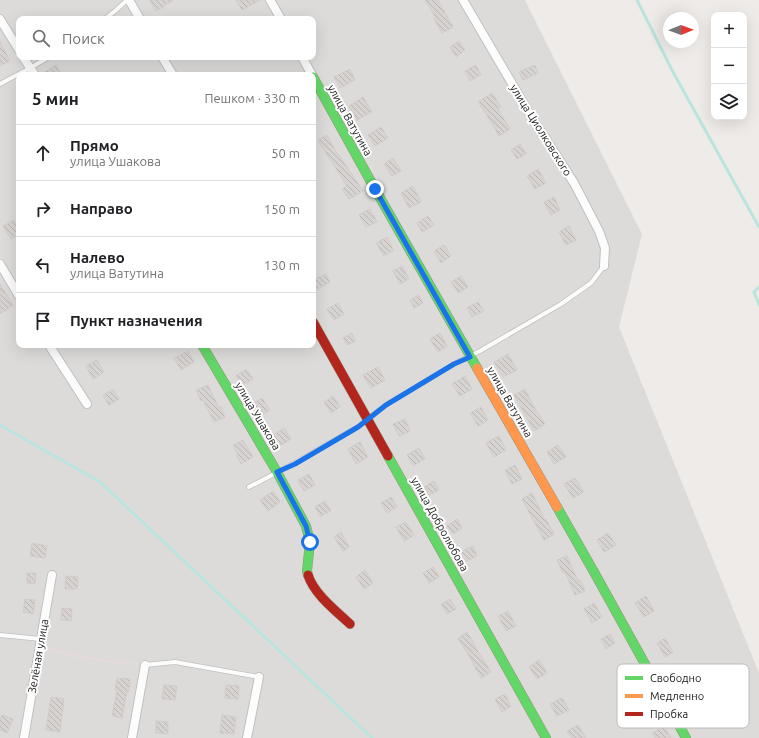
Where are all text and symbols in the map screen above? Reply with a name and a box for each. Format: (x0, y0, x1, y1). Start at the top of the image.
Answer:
north arrow (663, 12, 699, 48)
map controls (711, 12, 747, 120)
button: + (711, 12, 747, 48)
search box (16, 16, 316, 60)
icon: search (30, 27, 52, 49)
text: Поиск (62, 30, 105, 47)
button: − (711, 48, 747, 84)
street label: улица Ватутина (326, 82, 374, 158)
street label: улица Циолковского (508, 82, 574, 178)
button: layers (711, 84, 747, 120)
text: 5 мин (32, 89, 79, 108)
text: Пешком · 330 m (204, 91, 300, 105)
text: Прямо (70, 137, 119, 154)
icon: ahead (32, 142, 54, 164)
text: 50 m (271, 146, 300, 160)
text: улица Ушакова (70, 154, 161, 168)
route end (366, 180, 384, 198)
icon: right (32, 198, 54, 220)
text: Направо (70, 200, 133, 217)
text: 150 m (264, 202, 300, 216)
text: Налево (70, 249, 125, 266)
icon: left (32, 254, 54, 276)
text: 130 m (264, 258, 300, 272)
text: улица Ватутина (70, 266, 164, 280)
icon: arrive (32, 310, 54, 332)
text: Пункт назначения (70, 312, 203, 329)
street label: улица Ватутина (485, 365, 535, 439)
street label: улица Ушакова (233, 380, 283, 452)
street label: улица Добролюбова (409, 475, 471, 573)
route start (301, 533, 319, 551)
street label: Зелёная улица (26, 618, 50, 694)
legend (617, 664, 749, 728)
text: Свободно (650, 672, 701, 684)
text: Медленно (650, 690, 704, 702)
text: Пробка (650, 708, 688, 720)

